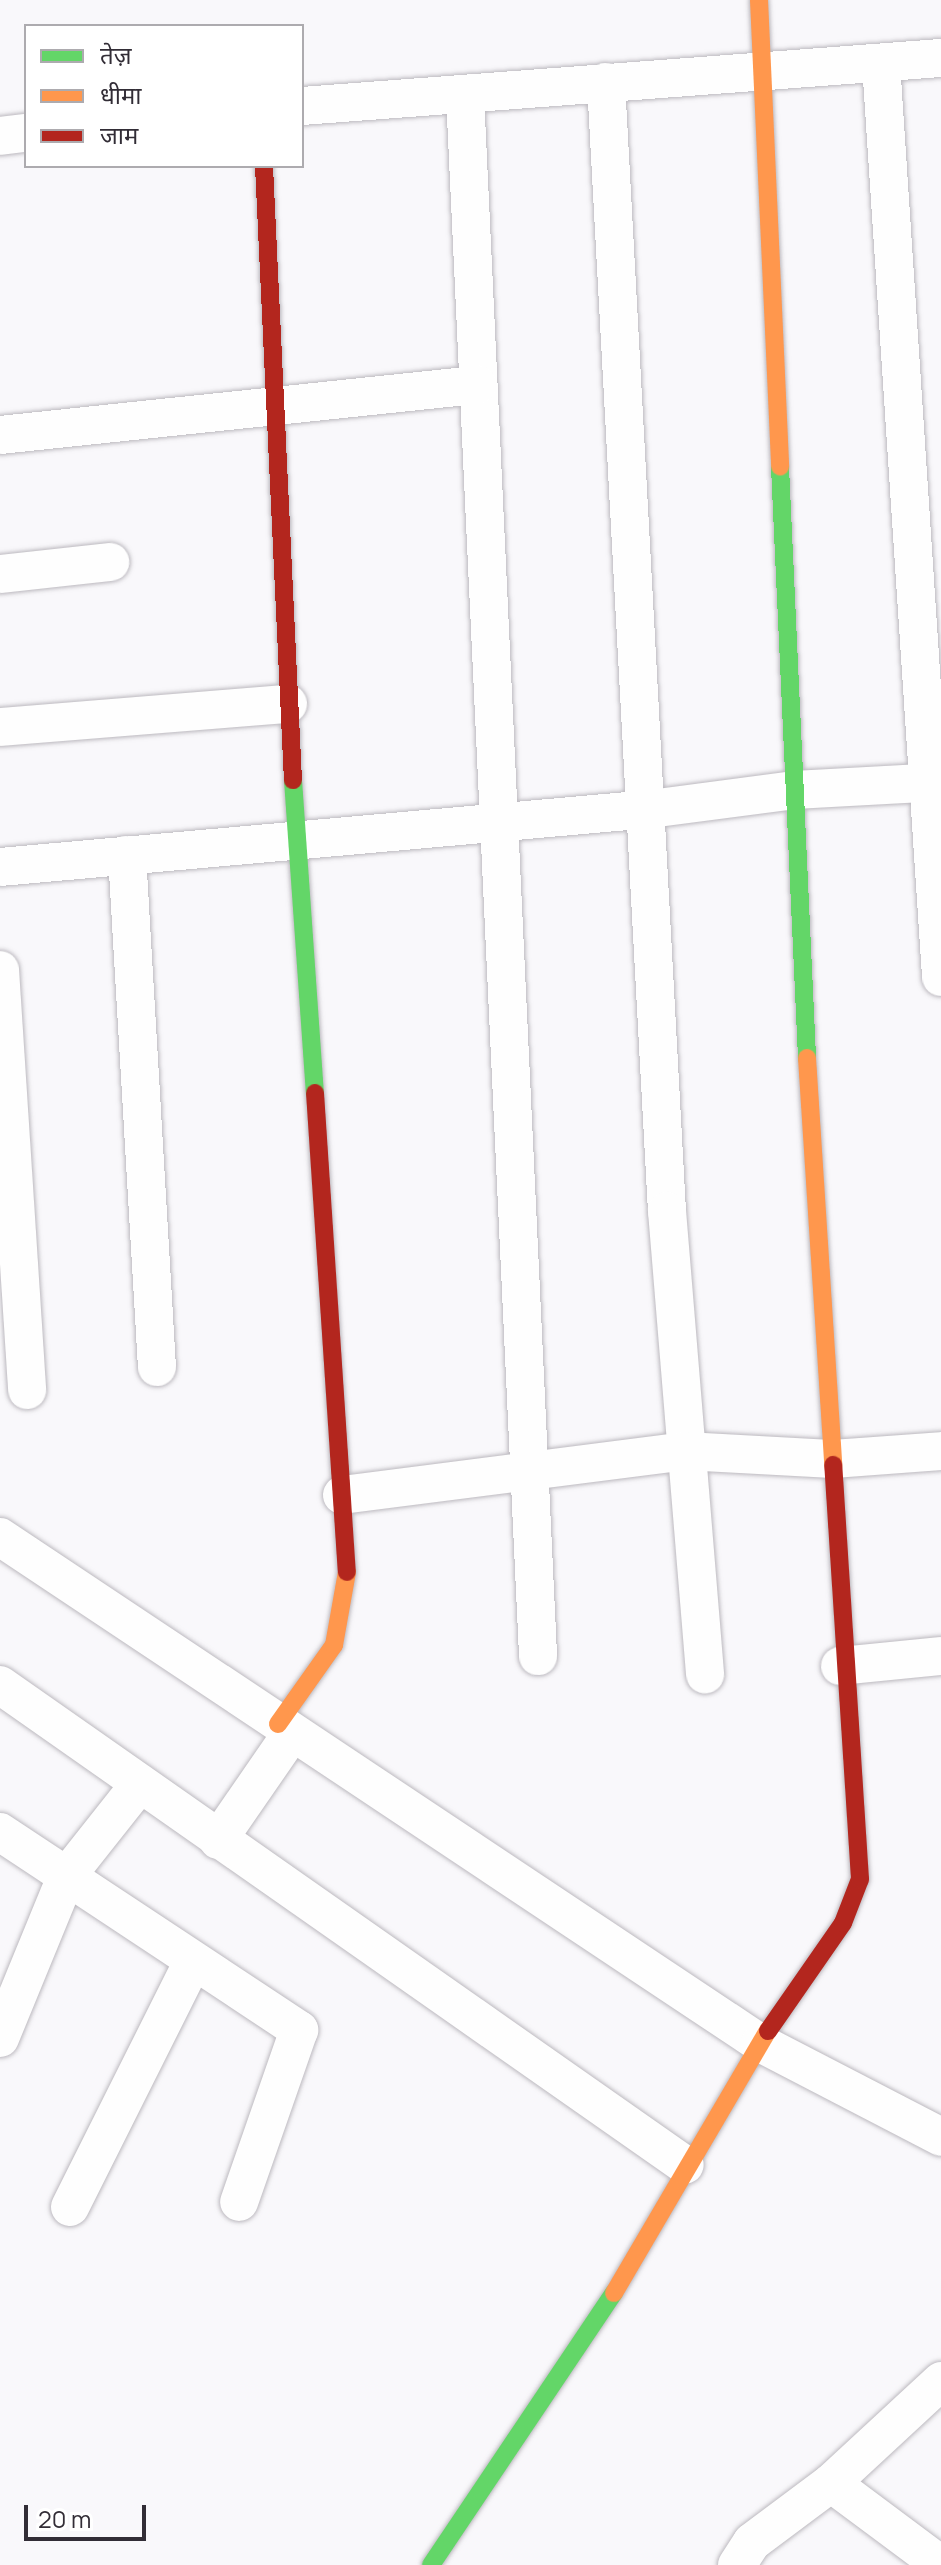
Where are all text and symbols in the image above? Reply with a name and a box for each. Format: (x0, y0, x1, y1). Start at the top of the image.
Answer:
legend (24, 24, 304, 168)
text: तेज़ (100, 38, 132, 71)
text: धीमा (100, 78, 142, 111)
text: जाम (100, 118, 138, 151)
scale bar (28, 2489, 150, 2539)
text: 20 m (38, 2502, 91, 2535)

